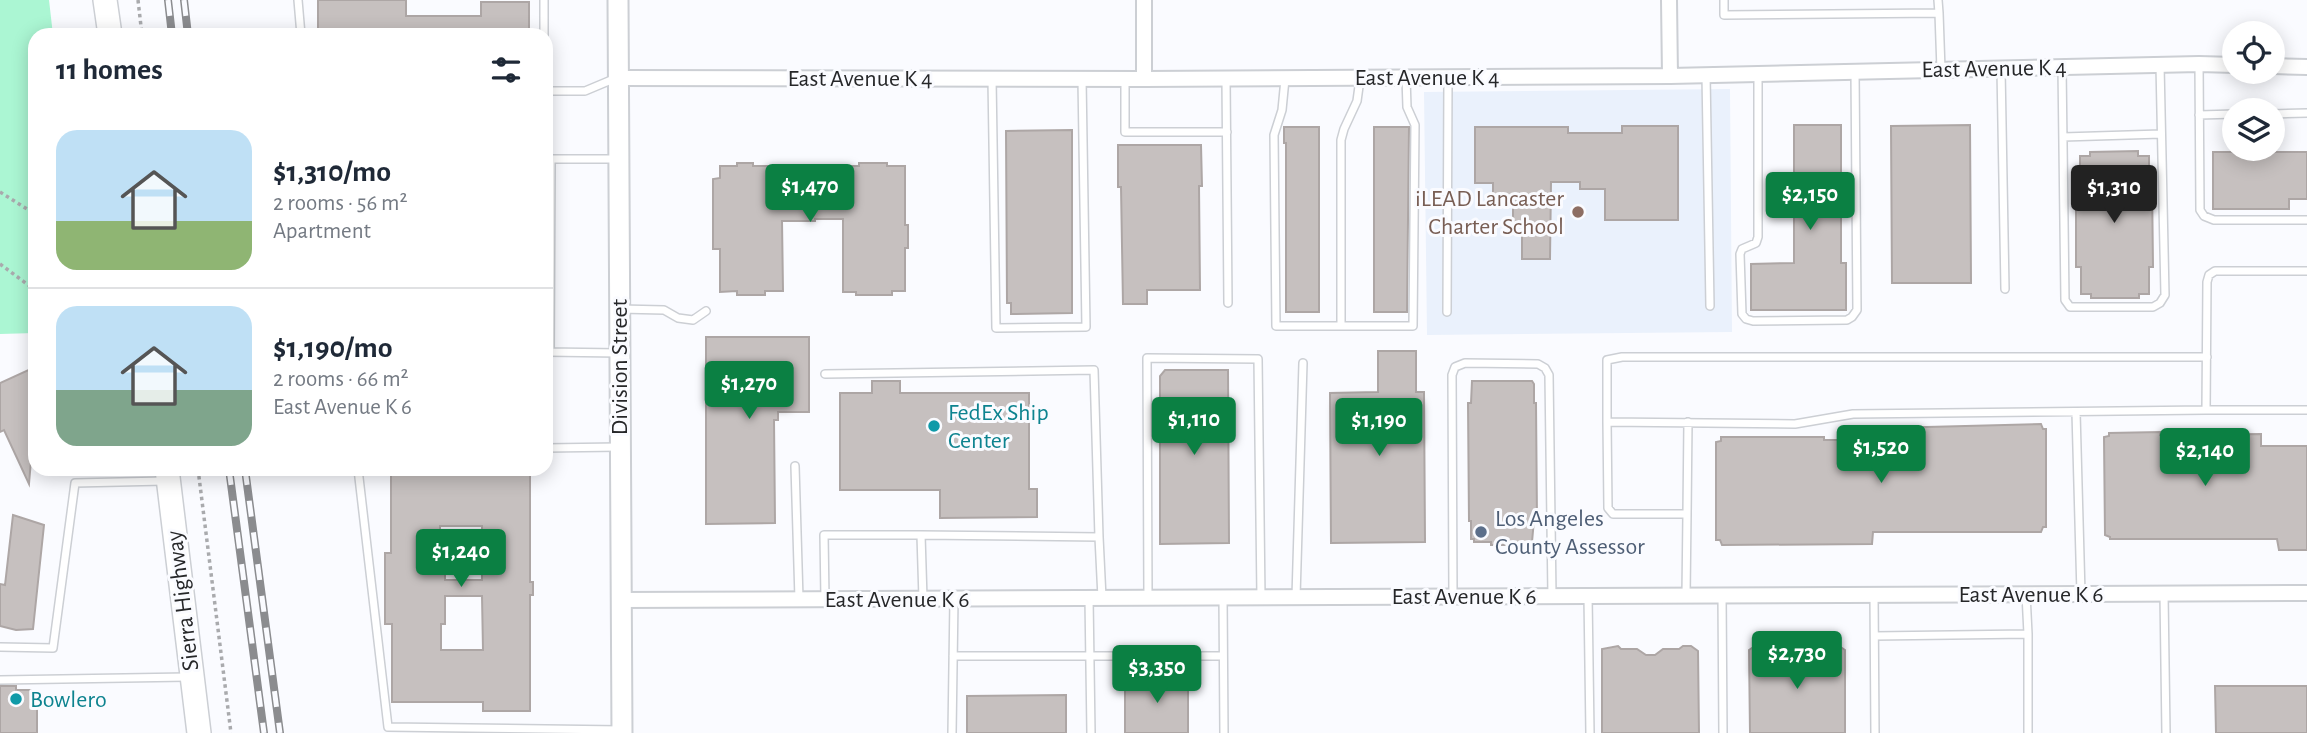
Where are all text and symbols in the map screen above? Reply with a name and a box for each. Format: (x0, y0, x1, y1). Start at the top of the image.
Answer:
map controls (2222, 21, 2285, 161)
button: locate (2222, 21, 2285, 84)
icon: filters (487, 51, 525, 89)
text: 11 homes (56, 55, 163, 85)
street label: East Avenue K 4 (1921, 56, 2067, 82)
street label: East Avenue K 4 (1354, 66, 1500, 90)
street label: East Avenue K 4 (787, 67, 933, 91)
button: layers (2222, 98, 2285, 161)
text: $1,310/mo (273, 157, 391, 187)
icon: home (112, 158, 196, 242)
pin: $1,470 (753, 164, 867, 224)
pin: $1,310 (2057, 166, 2171, 225)
pin: $2,150 (1753, 173, 1867, 232)
text: $1,470 (781, 175, 839, 198)
text: $1,310 (2087, 176, 2141, 199)
text: $2,150 (1782, 183, 1838, 206)
place label: iLEAD Lancaster Charter School (1415, 187, 1564, 239)
text: 2 rooms · 56 m² (273, 192, 407, 215)
marker: iLEAD Lancaster Charter School (1570, 204, 1586, 220)
text: Apartment (273, 220, 371, 243)
street label: Division Street (608, 299, 632, 435)
text: $1,190/mo (273, 333, 393, 363)
icon: home (112, 334, 196, 418)
pin: $1,270 (692, 362, 806, 421)
text: 2 rooms · 66 m² (273, 368, 409, 391)
text: $1,270 (721, 372, 777, 395)
text: East Avenue K 6 (273, 396, 412, 419)
pin: $1,110 (1137, 398, 1251, 457)
pin: $1,190 (1322, 398, 1436, 458)
place label: FedEx Ship Center (948, 401, 1049, 453)
text: $1,110 (1168, 408, 1220, 431)
text: $1,190 (1351, 409, 1407, 432)
marker: FedEx Ship Center (926, 418, 942, 434)
pin: $1,520 (1824, 426, 1938, 485)
pin: $2,140 (2148, 428, 2262, 488)
text: $1,520 (1853, 436, 1909, 459)
text: $2,140 (2176, 439, 2234, 462)
place label: Los Angeles County Assessor (1495, 507, 1645, 559)
marker: Los Angeles County Assessor (1473, 524, 1489, 540)
street label: Sierra Highway (162, 529, 204, 672)
pin: $1,240 (404, 530, 518, 589)
text: $1,240 (432, 540, 490, 563)
street label: East Avenue K 6 (1959, 583, 2103, 607)
street label: East Avenue K 6 (1392, 585, 1536, 609)
street label: East Avenue K 6 (825, 588, 969, 612)
pin: $2,730 (1740, 632, 1854, 691)
text: $2,730 (1768, 642, 1826, 665)
pin: $3,350 (1100, 646, 1214, 705)
text: $3,350 (1128, 656, 1186, 679)
place label: Bowlero (30, 688, 107, 712)
marker: Bowlero (8, 691, 24, 707)

